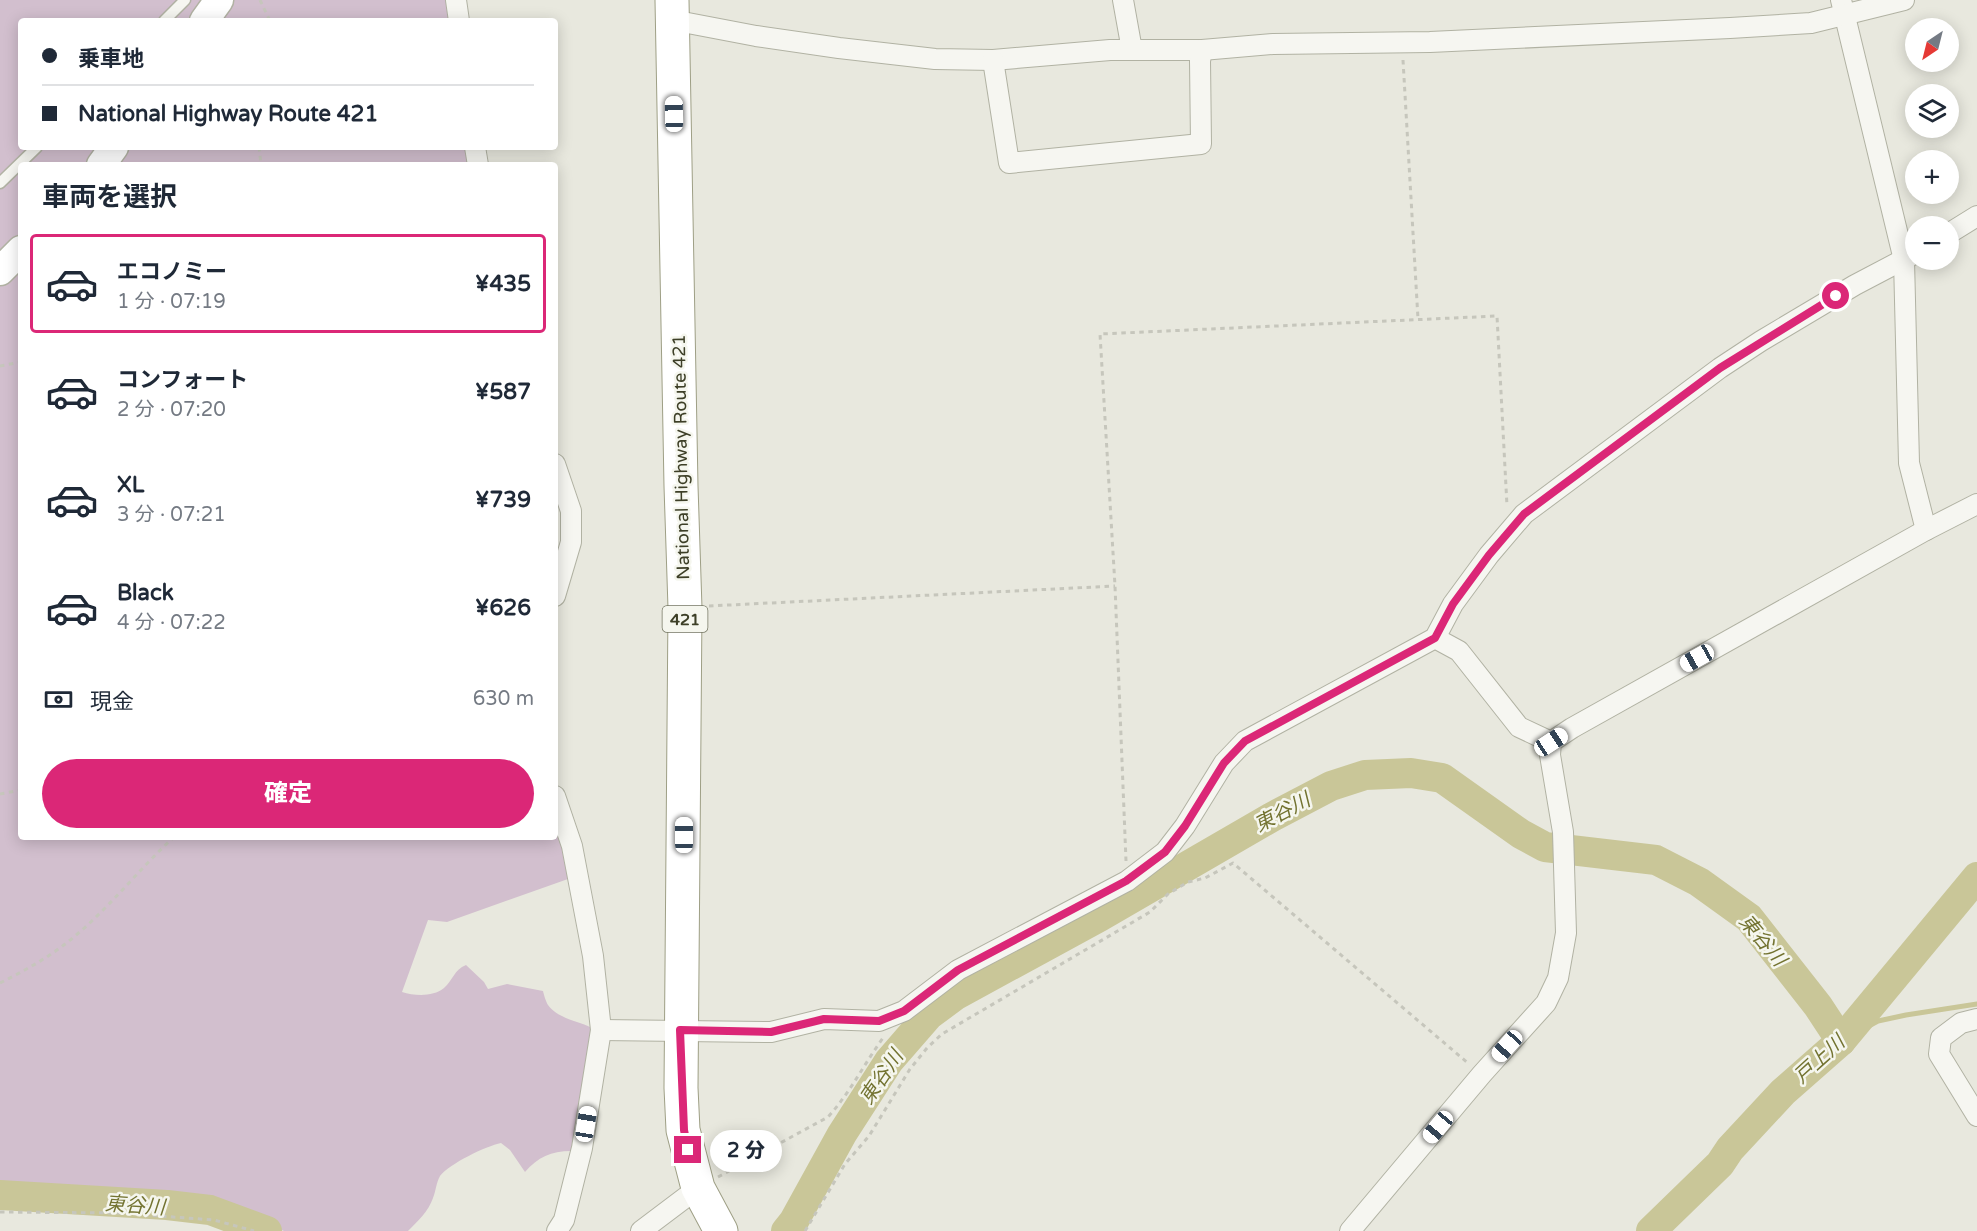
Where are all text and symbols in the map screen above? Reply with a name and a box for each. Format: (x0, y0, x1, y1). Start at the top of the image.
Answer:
north arrow (1905, 18, 1959, 72)
map controls (1905, 18, 1959, 270)
text: 乗車地 (78, 46, 144, 72)
button: layers (1905, 84, 1959, 138)
car (665, 96, 683, 132)
text: National Highway Route 421 (78, 101, 378, 127)
button: + (1905, 150, 1959, 204)
text: 車両を選択 (42, 181, 177, 214)
button: − (1905, 216, 1959, 270)
icon: car (45, 257, 99, 311)
text: エコノミー (117, 259, 227, 285)
text: ¥435 (475, 271, 531, 297)
route start (1822, 282, 1849, 309)
text: 1 分 · 07:19 (117, 290, 226, 314)
street label: National Highway Route 421 (668, 334, 694, 580)
icon: car (45, 365, 99, 419)
text: コンフォート (117, 367, 248, 393)
text: ¥587 (475, 379, 531, 405)
text: 2 分 · 07:20 (117, 398, 226, 422)
text: XL (117, 472, 144, 498)
icon: car (45, 473, 99, 527)
text: ¥739 (475, 487, 531, 513)
text: 3 分 · 07:21 (117, 503, 226, 527)
text: Black (117, 580, 174, 606)
icon: car (45, 581, 99, 635)
text: ¥626 (475, 595, 531, 621)
road number: 421 (662, 606, 708, 632)
text: 4 分 · 07:22 (117, 611, 226, 635)
car (1677, 641, 1717, 675)
icon: cash (42, 683, 75, 716)
text: 630 m (473, 687, 534, 711)
text: 現金 (90, 689, 134, 715)
car (1531, 725, 1571, 759)
button: 確定 (42, 759, 534, 828)
water label: 東谷川 (1250, 787, 1316, 838)
car (675, 817, 693, 853)
water label: 東谷川 (1734, 910, 1792, 973)
car (1488, 1027, 1526, 1065)
water label: 戸上川 (1789, 1029, 1851, 1089)
water label: 東谷川 (855, 1044, 910, 1109)
car (574, 1105, 598, 1143)
car (1420, 1107, 1456, 1147)
callout: 2 分 (709, 1129, 781, 1171)
route end (674, 1136, 701, 1163)
text: 2 分 (727, 1139, 765, 1163)
water label: 東谷川 (104, 1192, 168, 1220)

